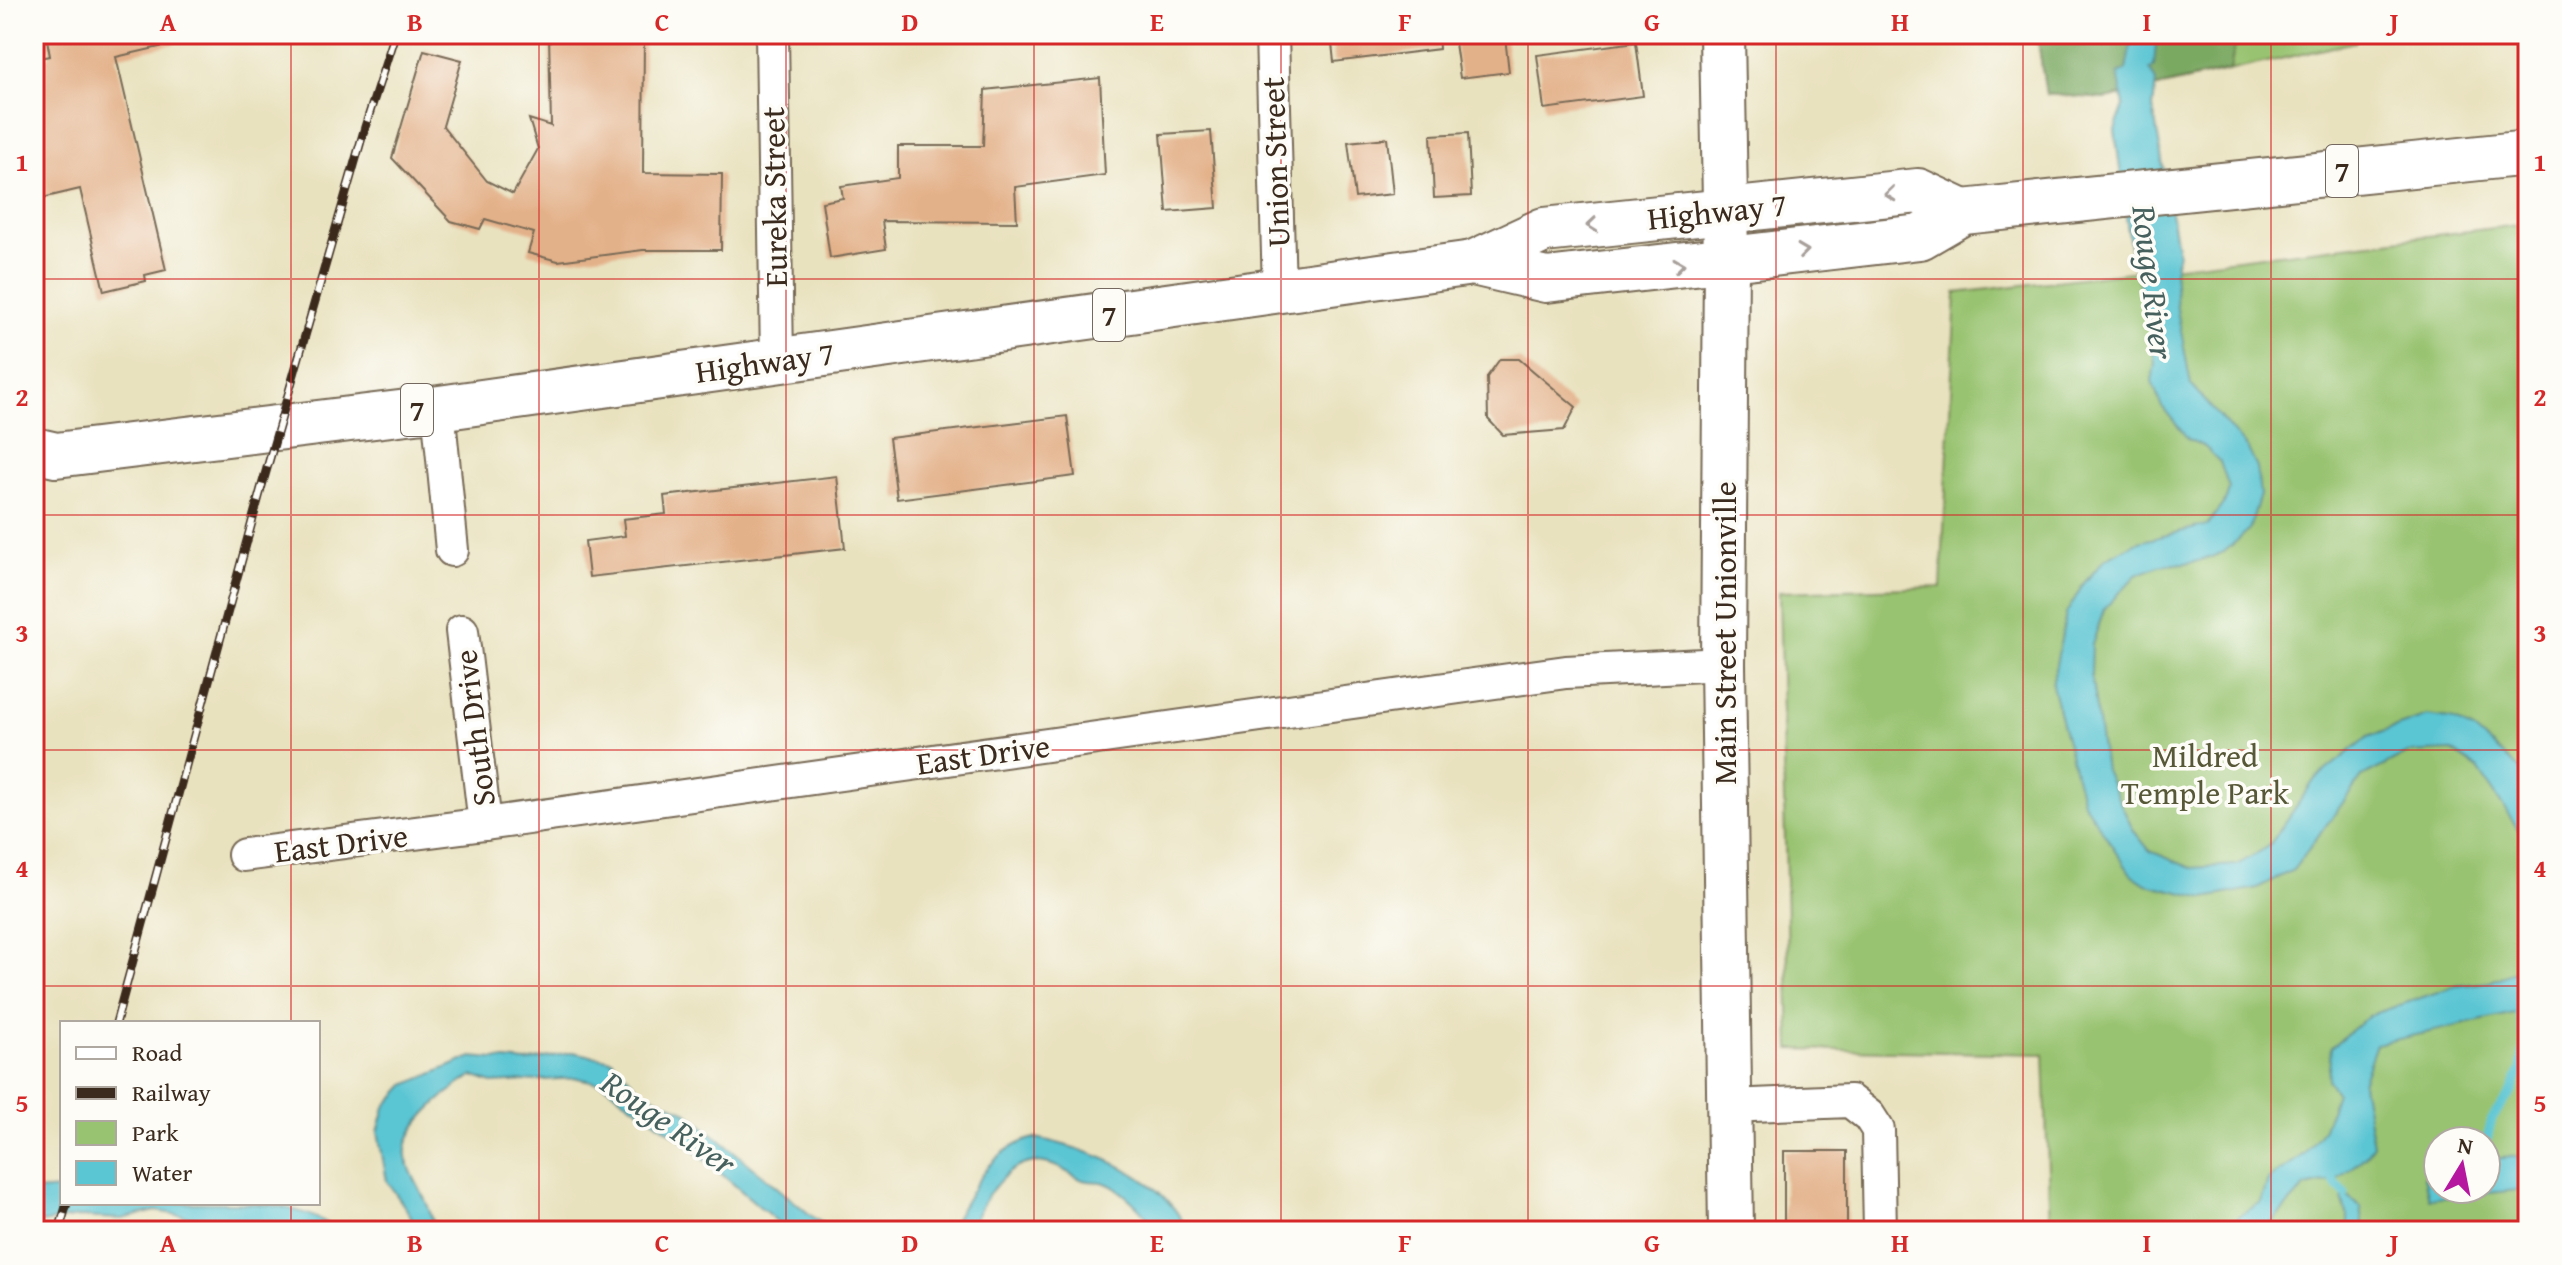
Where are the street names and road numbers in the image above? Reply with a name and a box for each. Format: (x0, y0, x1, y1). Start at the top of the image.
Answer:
street label: Union Street (1249, 76, 1301, 248)
street label: Eureka Street (749, 106, 799, 288)
road number: 7 (2326, 145, 2358, 197)
street label: Highway 7 (1645, 180, 1789, 242)
road number: 7 (1093, 289, 1125, 341)
street label: Highway 7 (692, 329, 838, 395)
road number: 7 (401, 384, 433, 436)
street label: Main Street Unionville (1701, 481, 1748, 785)
street label: South Drive (441, 647, 507, 809)
street label: East Drive (913, 721, 1053, 787)
street label: East Drive (272, 812, 410, 874)

